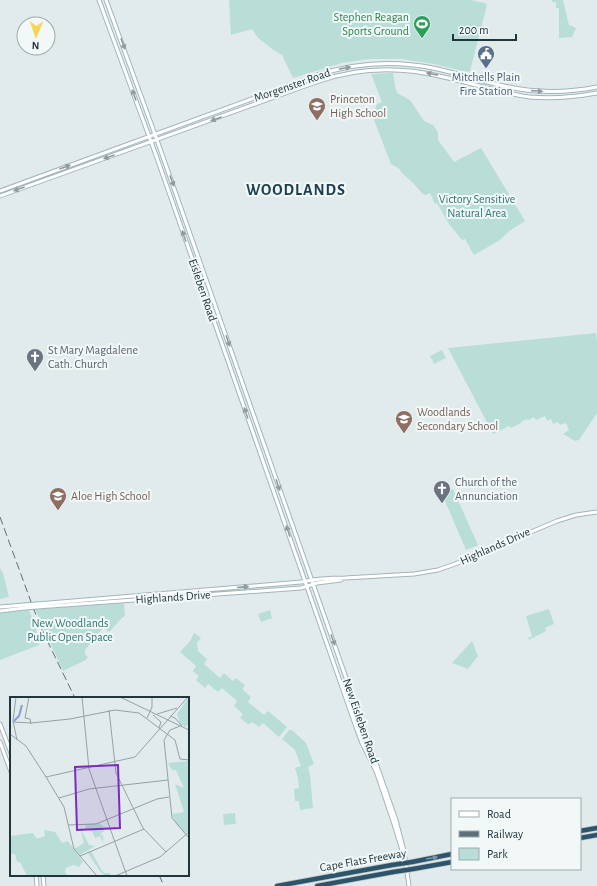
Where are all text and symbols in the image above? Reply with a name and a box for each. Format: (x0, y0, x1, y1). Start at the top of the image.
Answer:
place label: Stephen Reagan Sports Ground (333, 11, 409, 37)
sports icon: Stephen Reagan Sports Ground (412, 14, 432, 39)
north arrow (16, 16, 56, 56)
scale bar (453, 16, 516, 42)
text: 200 m (459, 24, 489, 36)
one-way arrow (120, 39, 126, 51)
text: N (32, 40, 40, 51)
public building icon: Mitchells Plain Fire Station (476, 44, 496, 69)
one-way arrow (339, 64, 351, 70)
street label: Morgenster Road (252, 66, 332, 104)
one-way arrow (426, 71, 438, 77)
place label: Mitchells Plain Fire Station (452, 71, 520, 97)
one-way arrow (531, 87, 543, 94)
one-way arrow (131, 88, 137, 100)
place label: Princeton High School (330, 93, 386, 119)
school or university icon: Princeton High School (307, 96, 327, 121)
one-way arrow (209, 116, 221, 122)
one-way arrow (103, 154, 115, 160)
one-way arrow (59, 164, 71, 170)
one-way arrow (169, 175, 175, 187)
district label: WOODLANDS (246, 182, 346, 198)
one-way arrow (13, 187, 25, 193)
park label: Victory Sensitive Natural Area (439, 193, 515, 219)
one-way arrow (181, 229, 187, 241)
street label: Eisleben Road (187, 257, 219, 323)
one-way arrow (225, 336, 231, 348)
place label: St Mary Magdalene Cath. Church (48, 344, 138, 370)
church icon: St Mary Magdalene Cath. Church (25, 347, 45, 372)
place label: Woodlands Secondary School (417, 406, 498, 433)
one-way arrow (243, 407, 249, 419)
school or university icon: Woodlands Secondary School (394, 409, 414, 434)
place label: Church of the Annunciation (455, 476, 518, 502)
one-way arrow (275, 479, 281, 491)
church icon: Church of the Annunciation (432, 479, 452, 504)
school or university icon: Aloe High School (48, 486, 68, 511)
place label: Aloe High School (71, 490, 151, 502)
one-way arrow (284, 525, 290, 537)
street label: Highlands Drive (458, 525, 532, 567)
one-way arrow (237, 583, 249, 590)
street label: Highlands Drive (135, 588, 211, 606)
park label: New Woodlands Public Open Space (27, 617, 113, 643)
one-way arrow (330, 634, 336, 646)
street label: New Eisleben Road (341, 677, 381, 765)
inset map (10, 697, 189, 876)
legend (451, 798, 581, 870)
text: Road (487, 808, 511, 820)
text: Railway (487, 828, 523, 841)
street label: Cape Flats Freeway (319, 846, 407, 874)
text: Park (487, 848, 508, 860)
one-way arrow (426, 855, 438, 861)

